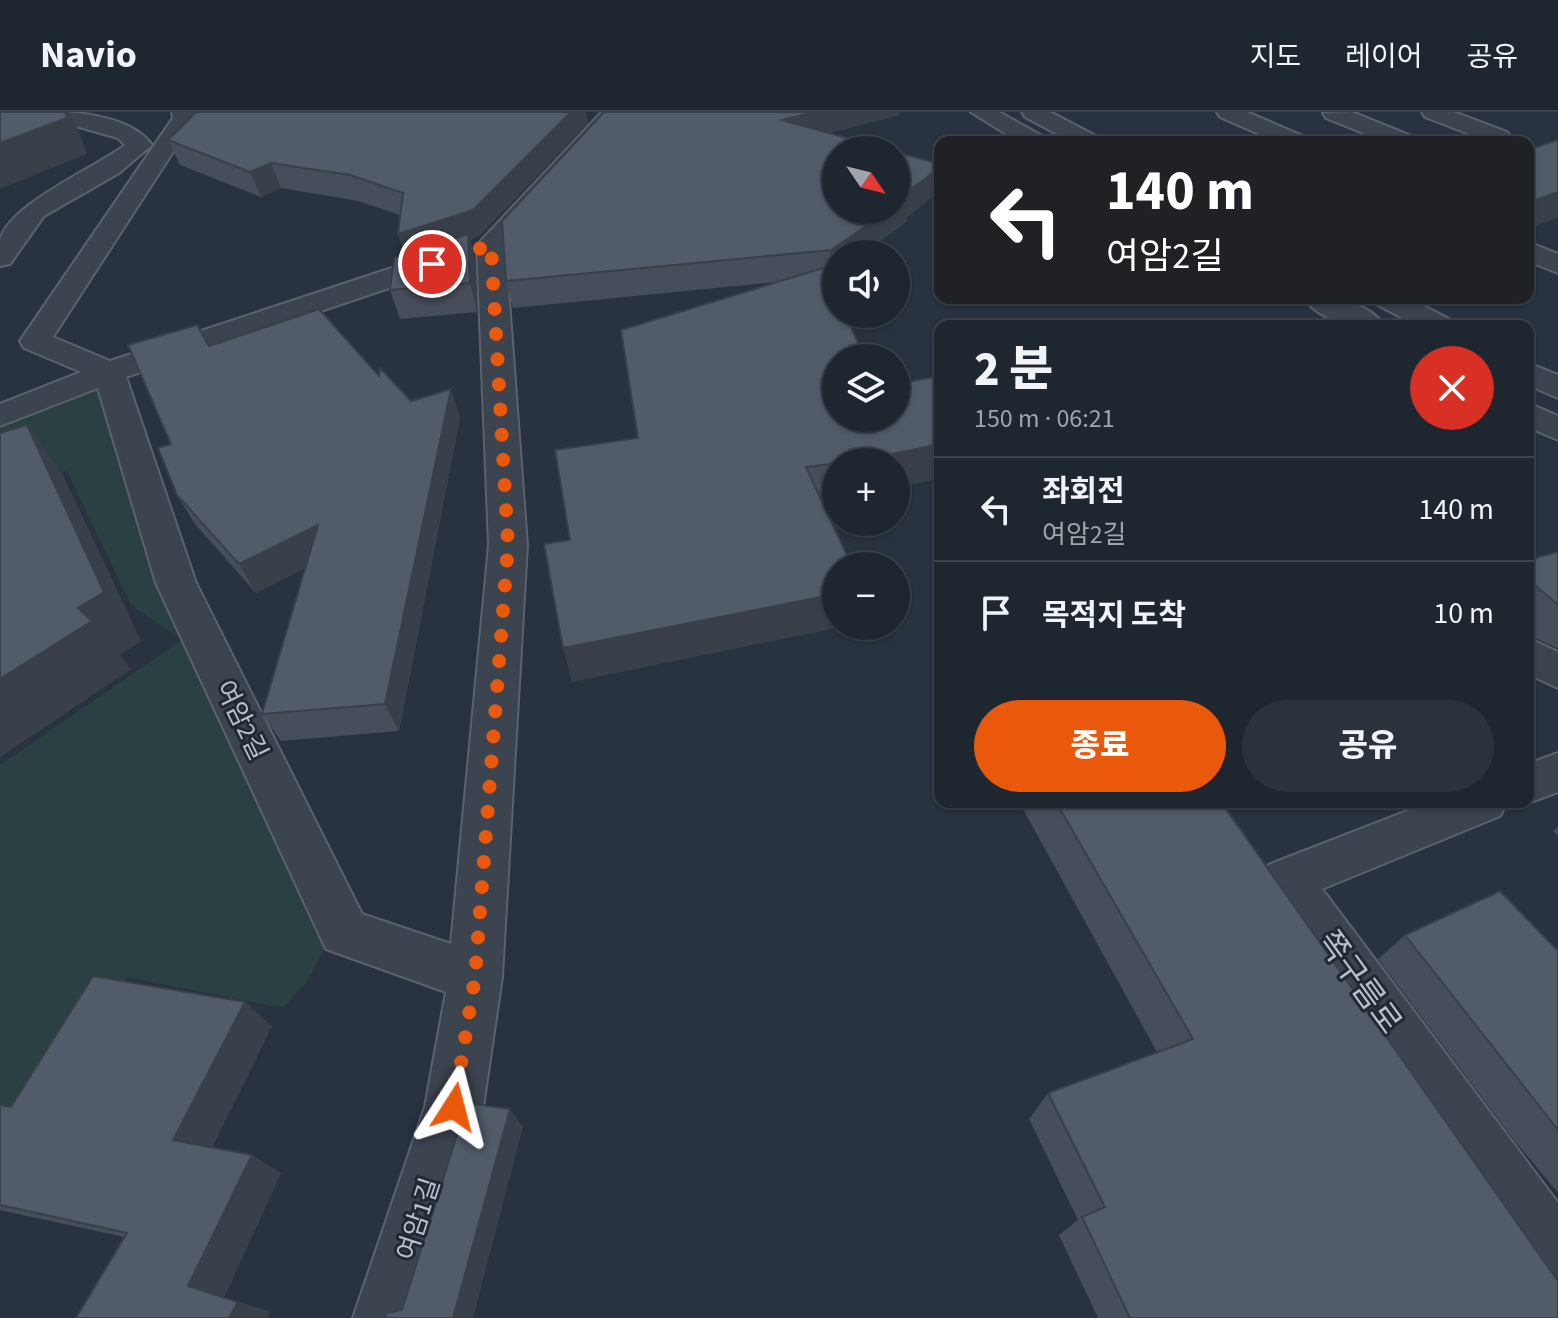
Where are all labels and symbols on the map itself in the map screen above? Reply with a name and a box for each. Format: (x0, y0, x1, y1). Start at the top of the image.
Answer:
north arrow (822, 136, 910, 224)
pin (398, 230, 466, 298)
street label: 여암2길 (206, 674, 277, 766)
street label: 쪽구름로 (1306, 921, 1412, 1044)
position arrow (412, 1065, 496, 1149)
street label: 여암1길 (388, 1173, 449, 1265)

